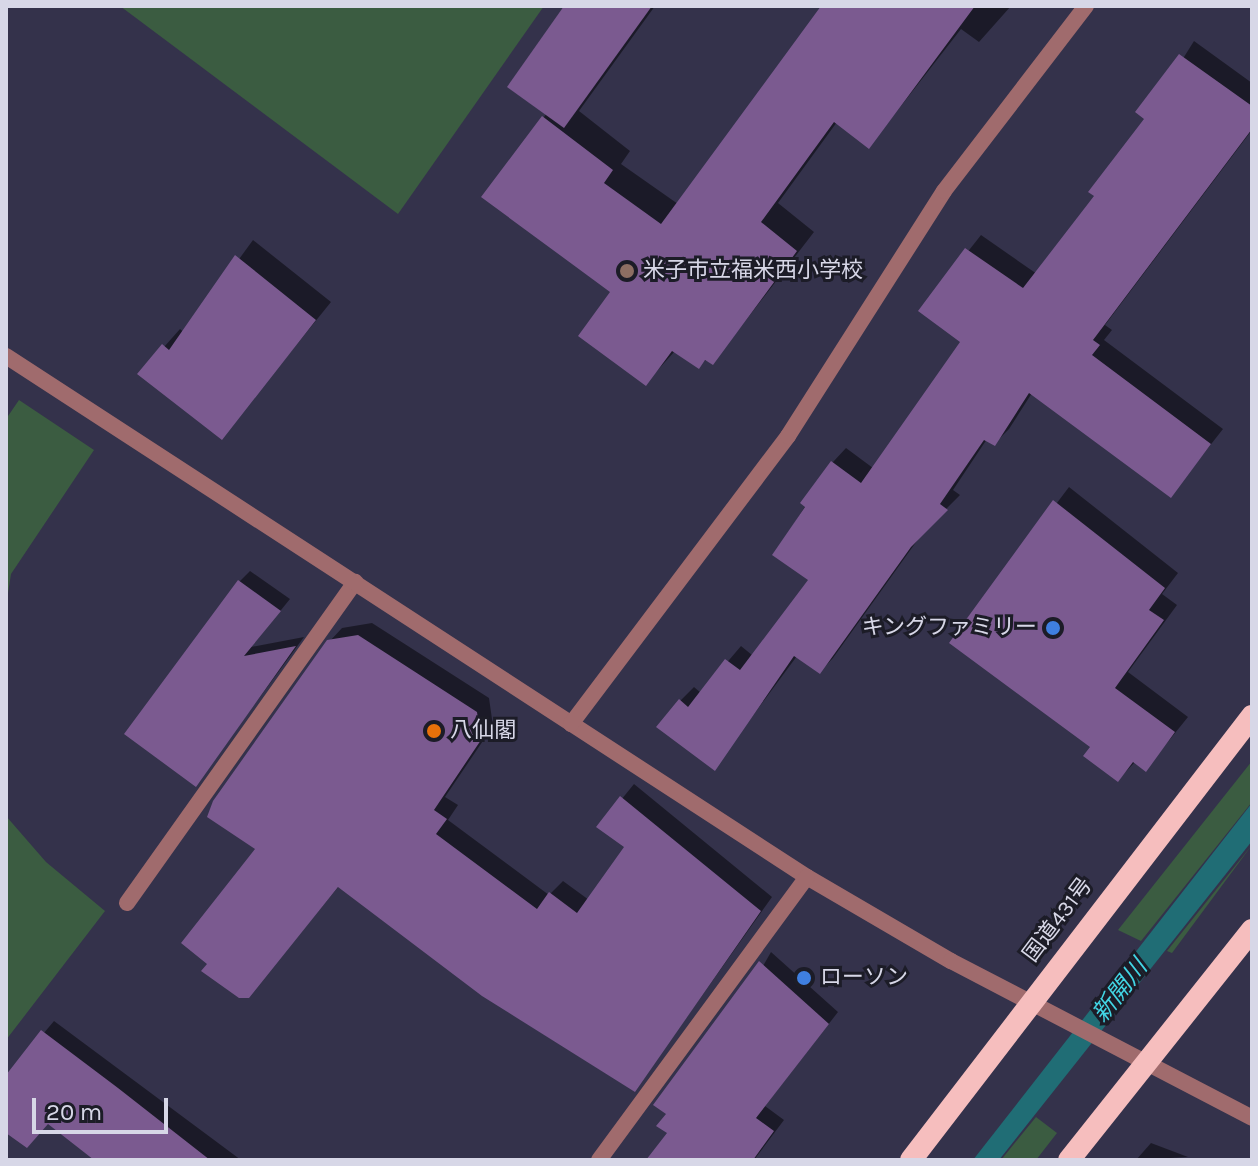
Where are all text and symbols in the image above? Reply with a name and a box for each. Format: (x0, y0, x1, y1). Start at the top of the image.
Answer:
place label: 米子市立福米西小学校 (643, 258, 863, 284)
marker: 米子市立福米西小学校 (618, 262, 636, 280)
place label: キングファミリー (861, 615, 1037, 641)
marker: キングファミリー (1044, 619, 1062, 637)
place label: 八仙閣 (450, 718, 516, 744)
marker: 八仙閣 (425, 722, 443, 740)
street label: 国道431号 (1018, 873, 1098, 967)
water label: 新開川 (1086, 954, 1154, 1028)
place label: ローソン (820, 965, 908, 991)
marker: ローソン (795, 969, 813, 987)
scale bar (36, 1082, 172, 1132)
text: 20 m (46, 1098, 102, 1126)

